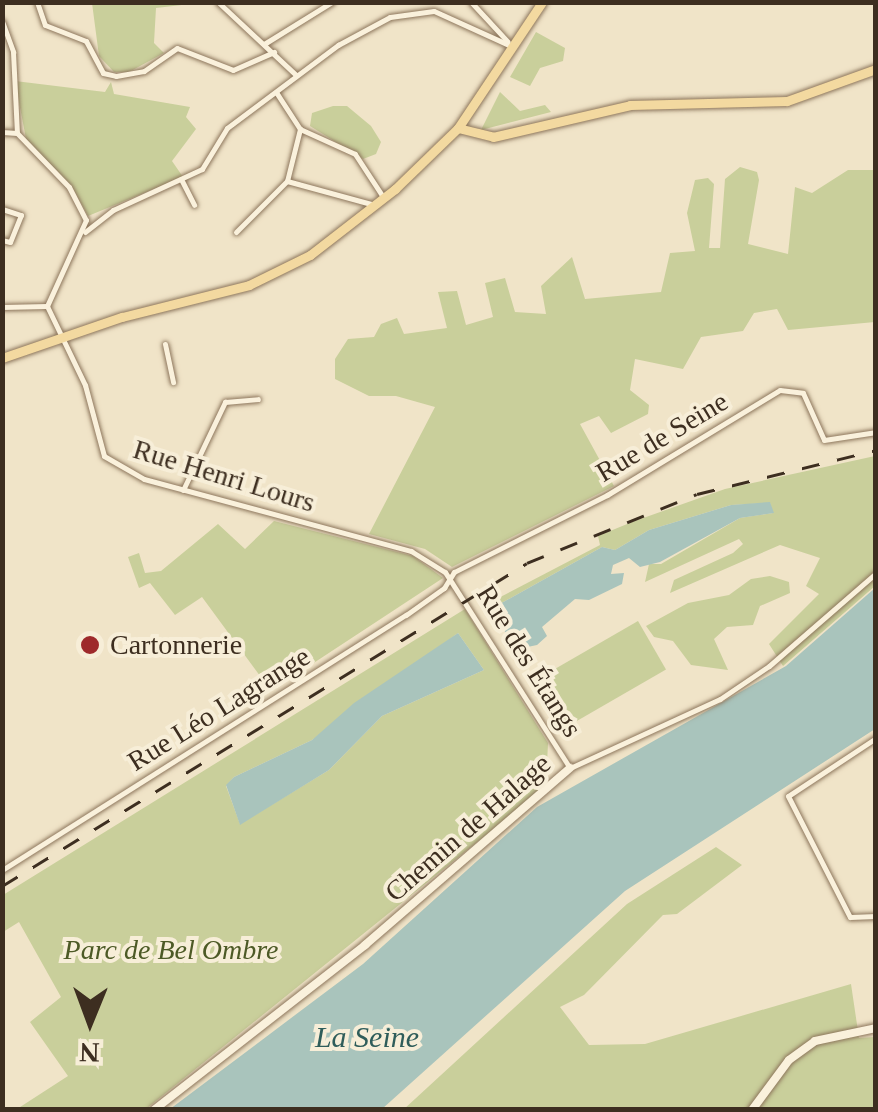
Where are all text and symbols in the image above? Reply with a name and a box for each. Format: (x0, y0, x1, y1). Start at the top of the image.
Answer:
street label: Rue de Seine (590, 385, 734, 489)
street label: Rue Henri Lours (129, 432, 319, 520)
street label: Rue des Étangs (469, 579, 589, 743)
place label: Cartonnerie (110, 628, 242, 662)
marker: Cartonnerie (79, 634, 101, 656)
street label: Rue Léo Lagrange (122, 640, 316, 778)
street label: Chemin de Halage (378, 747, 558, 909)
park label: Parc de Bel Ombre (64, 933, 278, 967)
north arrow (40, 972, 140, 1072)
water label: La Seine (315, 1019, 419, 1055)
text: N (79, 1037, 100, 1068)

